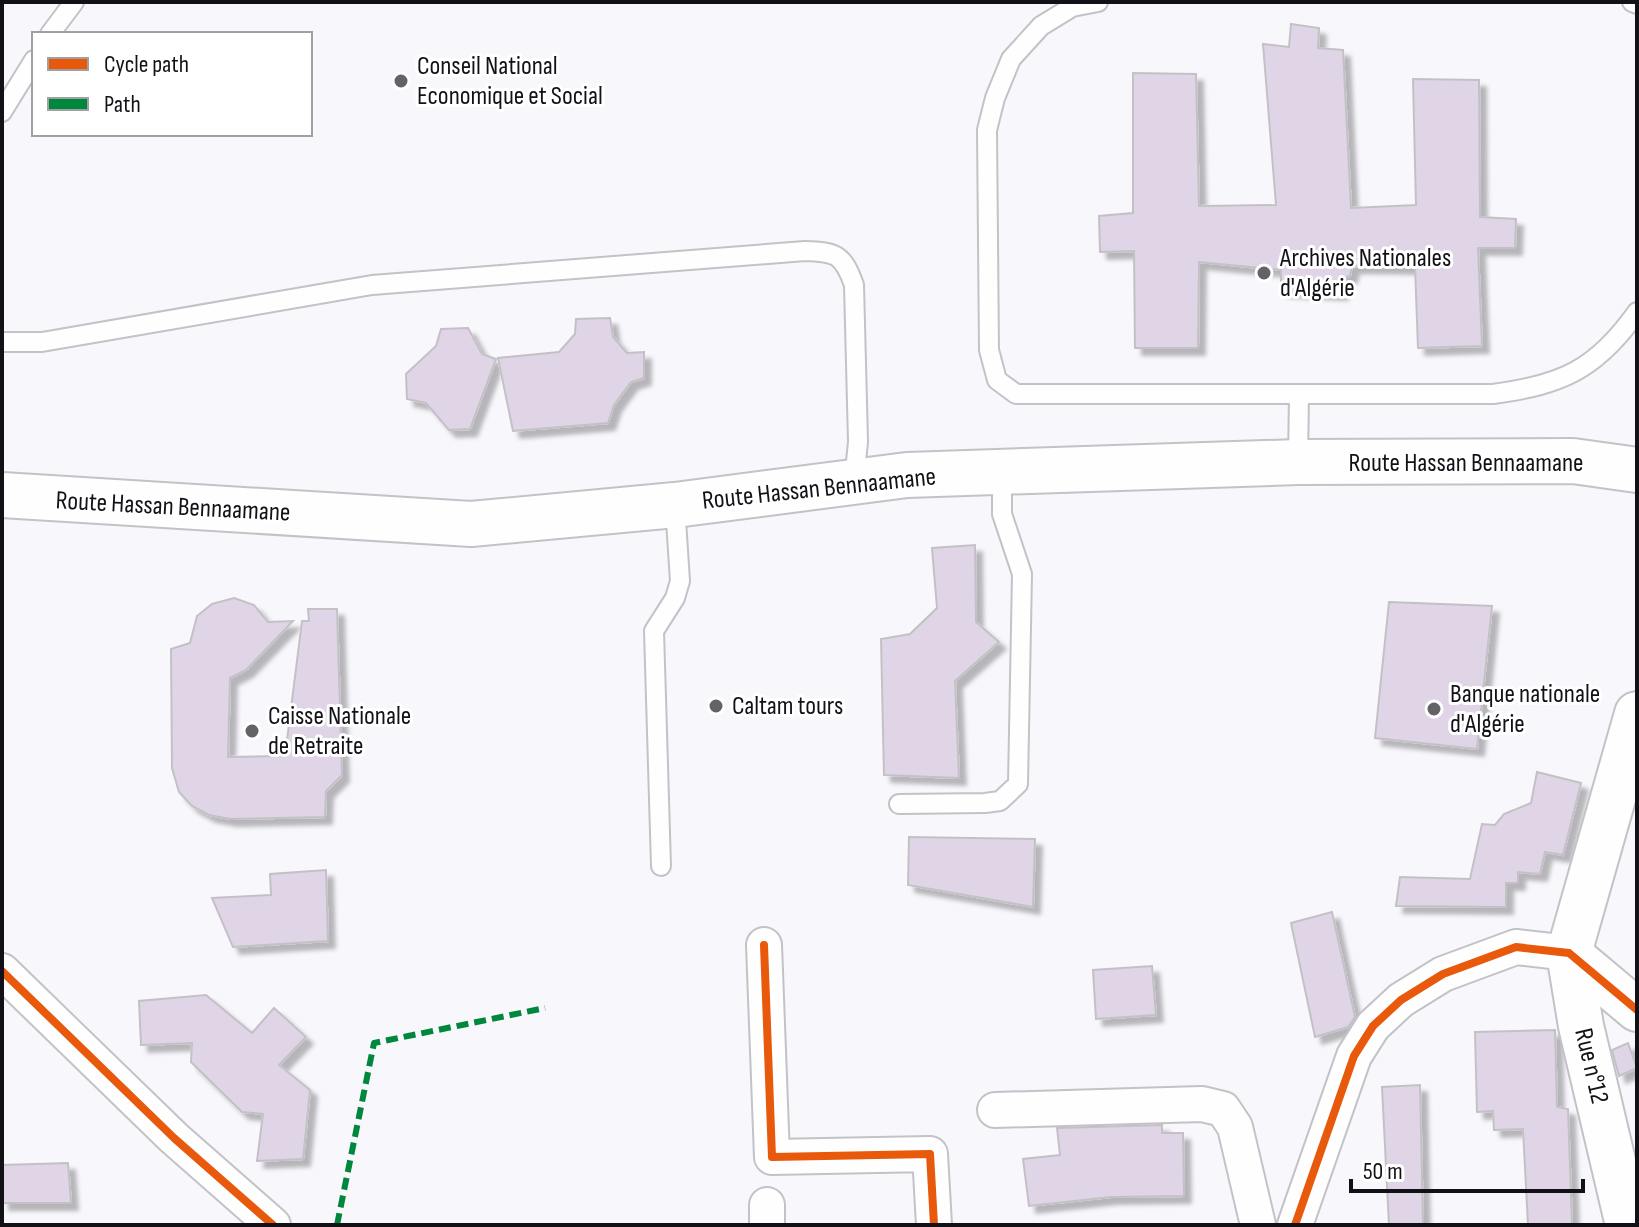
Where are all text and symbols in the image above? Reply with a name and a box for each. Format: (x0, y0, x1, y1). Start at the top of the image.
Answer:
legend (32, 32, 312, 136)
text: Cycle path (104, 50, 189, 79)
place label: Conseil National Economique et Social (417, 51, 603, 112)
marker: Conseil National Economique et Social (392, 72, 410, 90)
text: Path (104, 90, 141, 119)
place label: Archives Nationales d'Algérie (1279, 243, 1451, 304)
marker: Archives Nationales d'Algérie (1255, 264, 1273, 282)
street label: Route Hassan Bennaamane (1348, 448, 1584, 479)
street label: Route Hassan Bennaamane (701, 461, 937, 517)
street label: Route Hassan Bennaamane (55, 485, 291, 529)
place label: Banque nationale d'Algérie (1450, 679, 1600, 740)
place label: Caltam tours (732, 691, 843, 722)
marker: Caltam tours (707, 697, 725, 715)
marker: Banque nationale d'Algérie (1425, 700, 1443, 718)
place label: Caisse Nationale de Retraite (268, 701, 411, 762)
marker: Caisse Nationale de Retraite (243, 722, 261, 740)
street label: Rue n°12 (1567, 1025, 1615, 1107)
scale bar (1351, 1143, 1583, 1193)
text: 50 m (1363, 1157, 1403, 1186)

